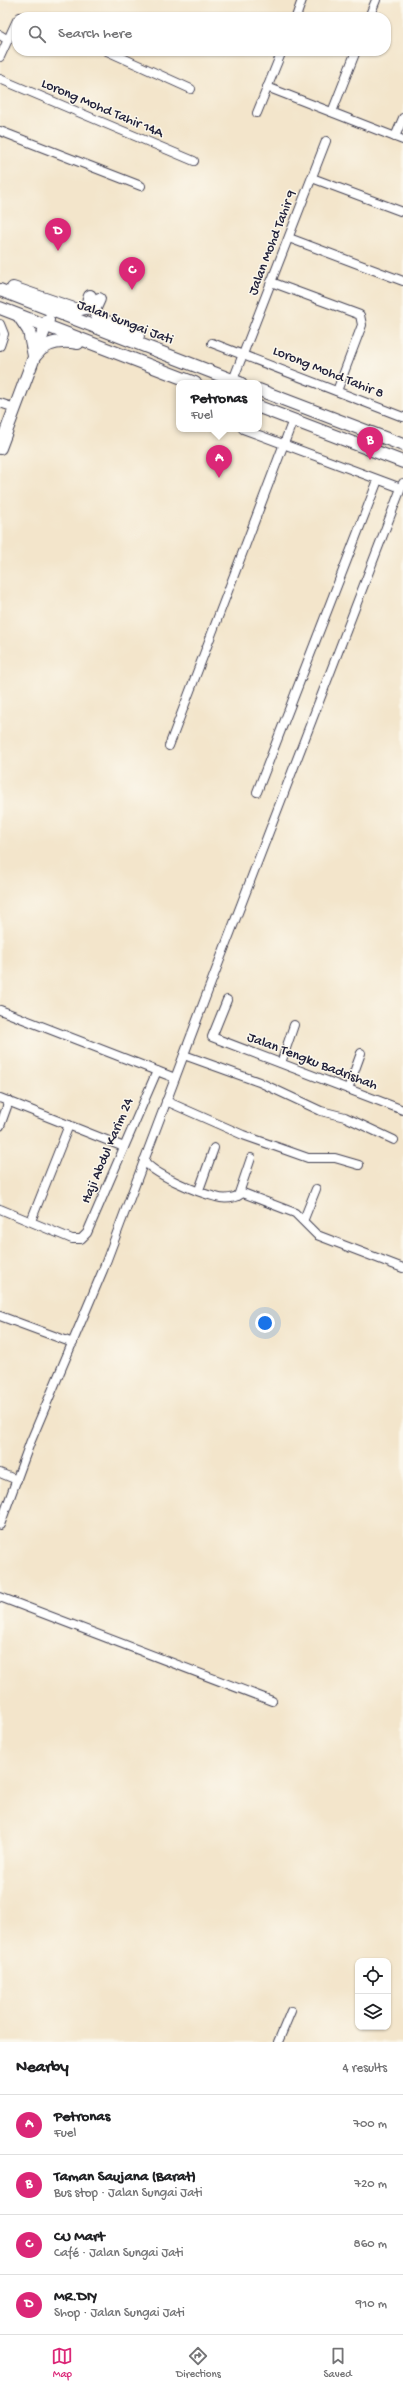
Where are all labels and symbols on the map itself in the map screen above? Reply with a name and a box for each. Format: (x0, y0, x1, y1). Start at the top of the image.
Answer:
street label: Lorong Mohd Tahir 14A (38, 76, 166, 143)
street label: Jalan Mohd Tahir 9 (245, 188, 301, 298)
pin: D (45, 218, 71, 251)
pin: C (119, 257, 145, 290)
street label: Jalan Sungai Jati (74, 297, 176, 349)
street label: Lorong Mohd Tahir 8 (270, 343, 386, 403)
pin: B (357, 427, 383, 460)
pin: A (206, 445, 232, 478)
street label: Jalan Tengku Badrishah (244, 1029, 380, 1095)
street label: Haji Abdul Karim 24 (78, 1095, 138, 1206)
your location (255, 1313, 275, 1333)

